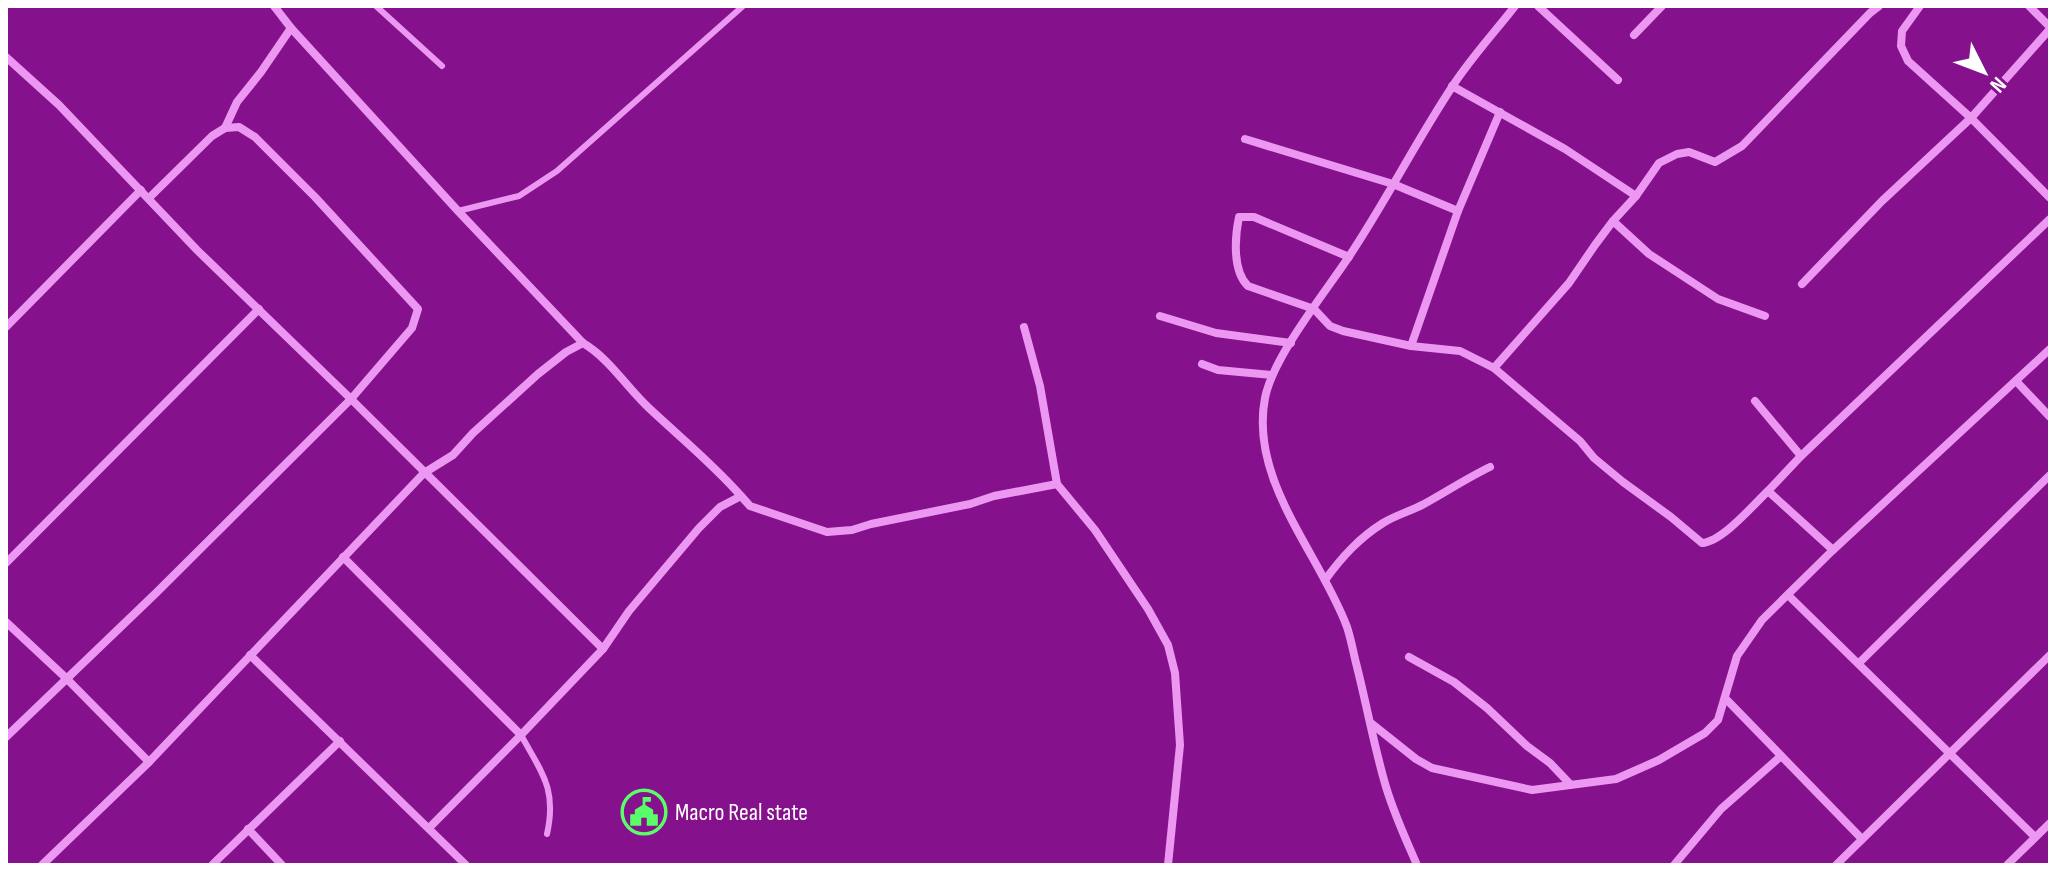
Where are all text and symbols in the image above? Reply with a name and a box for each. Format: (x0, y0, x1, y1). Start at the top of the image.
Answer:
north arrow (1944, 32, 2024, 112)
text: N (1984, 71, 2012, 98)
public building icon: Macro Real state (620, 788, 668, 836)
place label: Macro Real state (675, 798, 808, 827)

